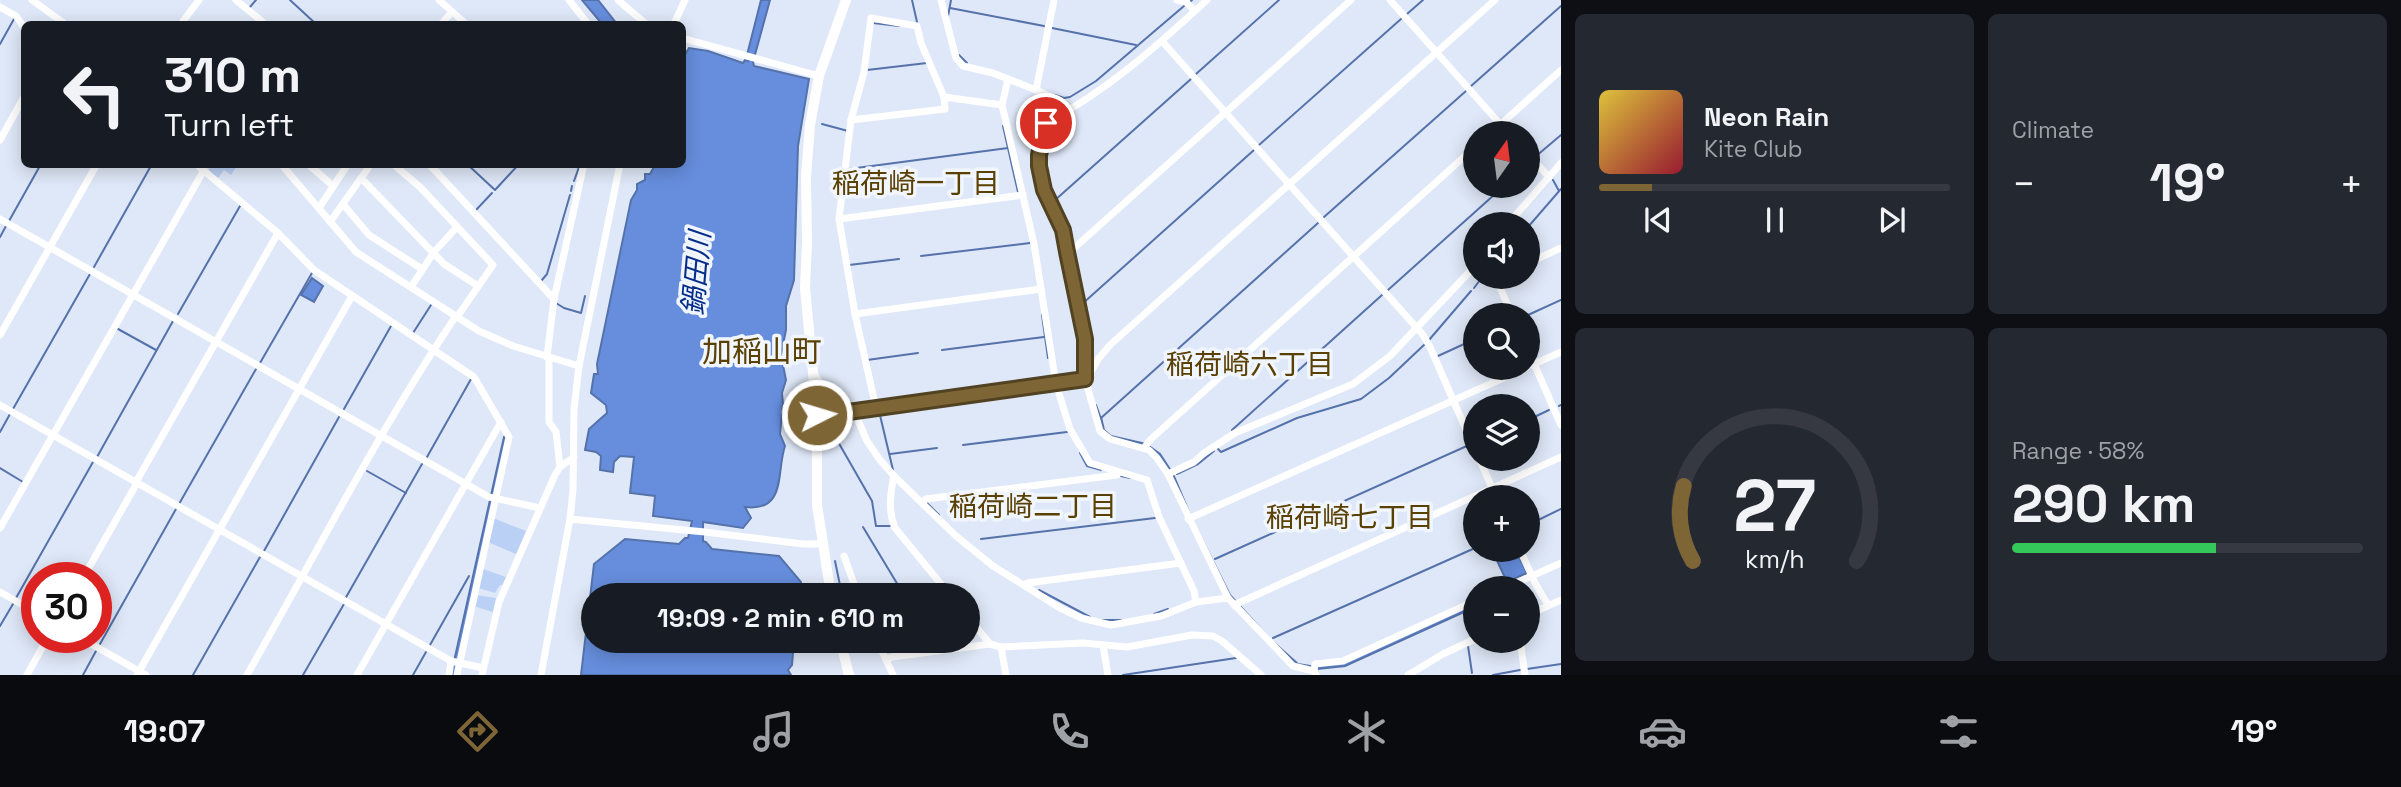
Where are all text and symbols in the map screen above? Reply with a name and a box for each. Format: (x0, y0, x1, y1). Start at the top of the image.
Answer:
text: 310 m (164, 44, 301, 106)
icon: left (49, 49, 140, 140)
pin (1016, 93, 1076, 153)
text: Neon Rain (1704, 100, 1829, 134)
icon: arrive (1027, 104, 1065, 142)
text: Turn left (164, 105, 294, 145)
text: Climate (2012, 115, 2094, 145)
north arrow (1463, 121, 1540, 198)
map controls (1463, 121, 1540, 653)
text: Kite Club (1704, 134, 1803, 164)
text: 19° (2149, 150, 2226, 216)
text: − (2012, 160, 2036, 208)
text: + (2339, 160, 2363, 208)
district label: 稲荷崎一丁目 (832, 165, 1000, 201)
icon: previous (1639, 201, 1677, 239)
icon: pause (1756, 201, 1794, 239)
icon: next (1873, 201, 1911, 239)
button: sound (1463, 212, 1540, 289)
water label: 鍋田川 (674, 227, 718, 316)
button: search (1463, 303, 1540, 380)
district label: 加稲山町 (702, 332, 822, 371)
district label: 稲荷崎六丁目 (1166, 346, 1334, 382)
position arrow (780, 378, 854, 452)
button: layers (1463, 394, 1540, 471)
text: Range · 58% (2012, 436, 2144, 466)
text: 27 (1733, 459, 1816, 552)
text: 290 km (2012, 471, 2195, 537)
button: + (1463, 485, 1540, 562)
district label: 稲荷崎二丁目 (949, 488, 1117, 524)
district label: 稲荷崎七丁目 (1266, 499, 1434, 535)
text: km/h (1745, 542, 1804, 574)
speed limit sign: 30 (21, 562, 112, 653)
button: − (1463, 576, 1540, 653)
text: 19:09 · 2 min · 610 m (657, 601, 904, 635)
icon: directions (453, 707, 502, 756)
icon: music (749, 707, 798, 756)
icon: phone (1045, 707, 1094, 756)
icon: climate (1342, 707, 1391, 756)
icon: car (1638, 707, 1687, 756)
icon: filters (1934, 707, 1983, 756)
text: 19:07 (124, 711, 205, 751)
text: 19° (2230, 711, 2277, 751)

